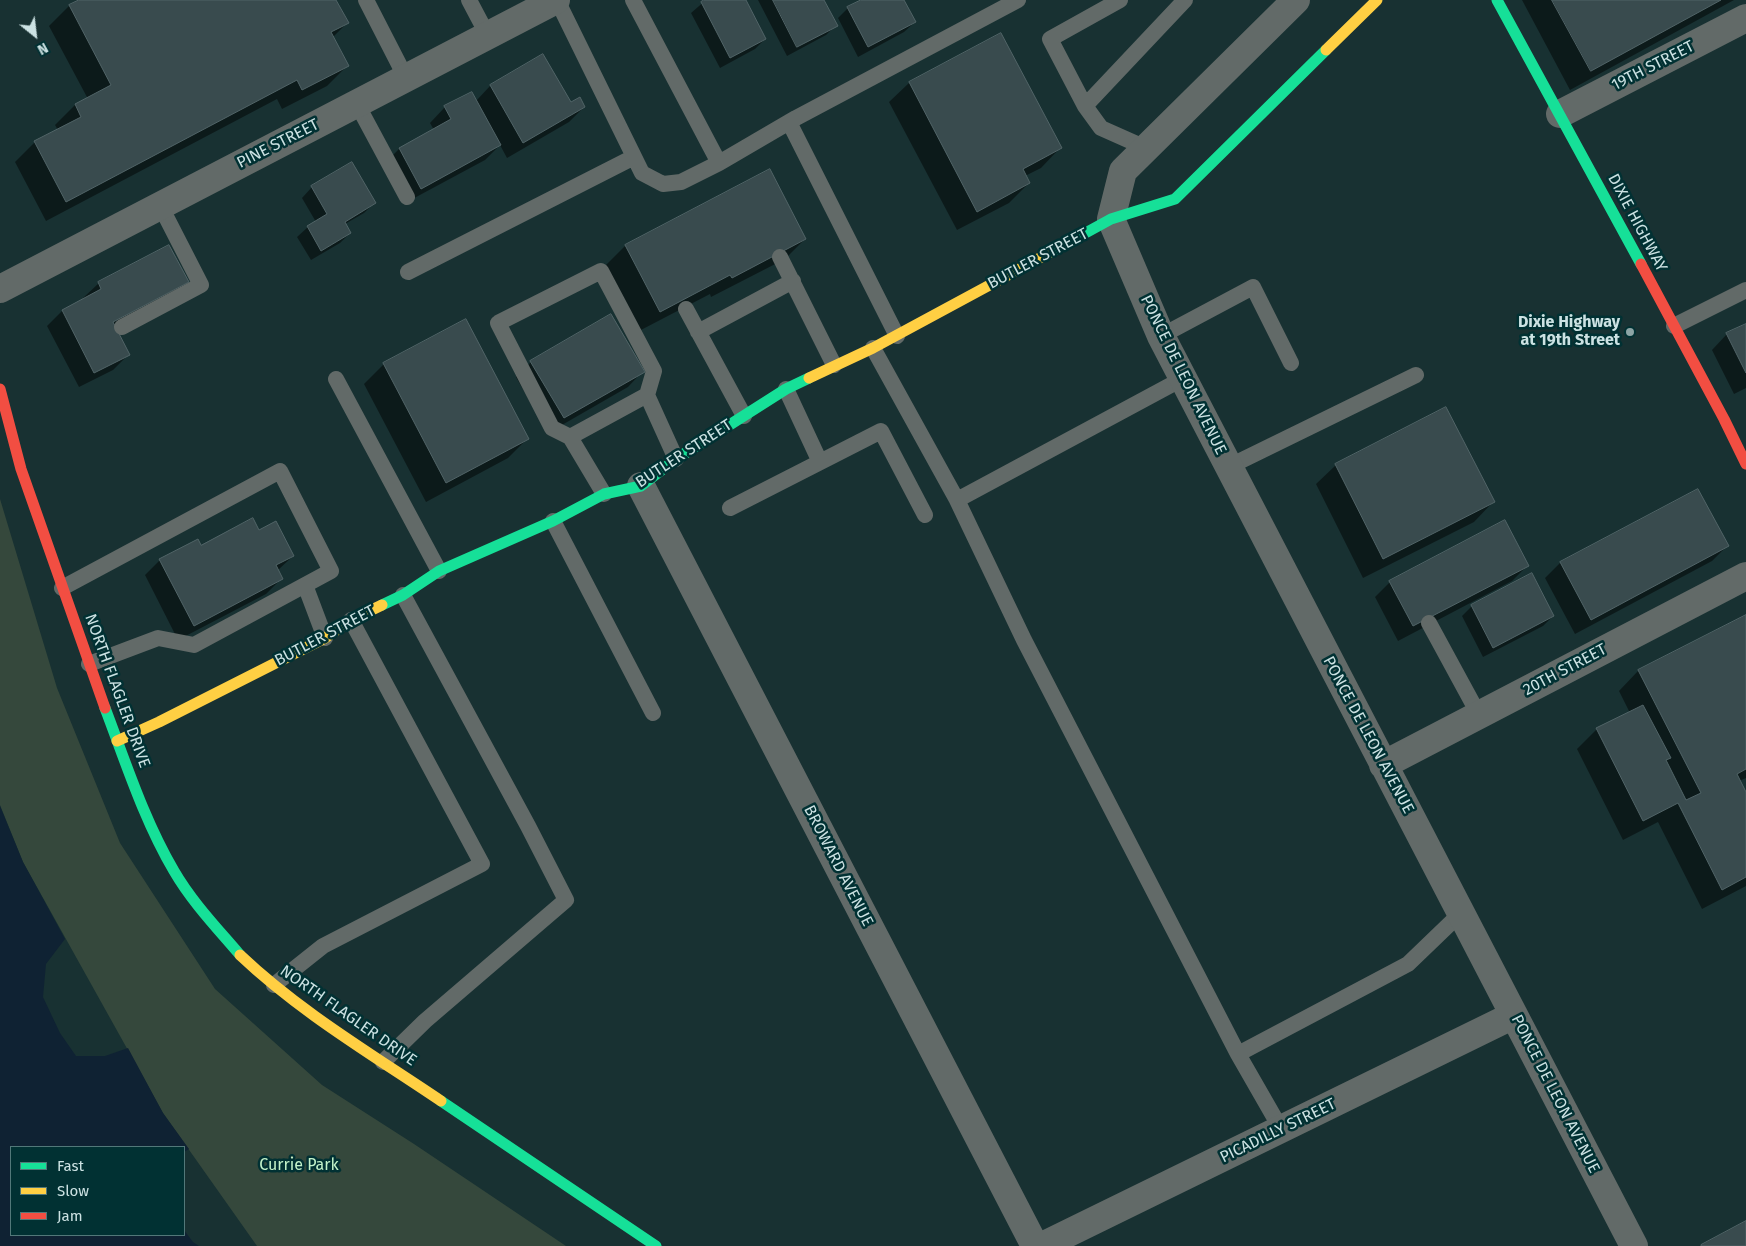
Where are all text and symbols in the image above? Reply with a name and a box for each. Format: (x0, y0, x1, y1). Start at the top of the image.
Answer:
north arrow (10, 10, 60, 60)
street label: 19TH STREET (1608, 37, 1698, 95)
text: N (34, 39, 51, 58)
street label: PINE STREET (234, 115, 322, 173)
street label: DIXIE HIGHWAY (1603, 171, 1671, 275)
street label: BUTLER STREET (985, 225, 1091, 293)
street label: PONCE DE LEON AVENUE (1136, 292, 1230, 458)
place label: Dixie Highway at 19th Street (1518, 313, 1620, 351)
marker: Dixie Highway at 19th Street (1624, 326, 1636, 338)
street label: BUTLER STREET (632, 416, 736, 492)
street label: BUTLER STREET (272, 602, 378, 670)
street label: NORTH FLAGLER DRIVE (80, 611, 154, 771)
street label: 20TH STREET (1520, 640, 1610, 700)
street label: PONCE DE LEON AVENUE (1318, 653, 1418, 817)
street label: BROWARD AVENUE (799, 802, 877, 930)
street label: NORTH FLAGLER DRIVE (276, 962, 420, 1070)
street label: PONCE DE LEON AVENUE (1507, 1012, 1603, 1176)
street label: PICADILLY STREET (1217, 1095, 1339, 1167)
legend (10, 1146, 185, 1236)
park label: Currie Park (259, 1156, 339, 1176)
text: Fast (57, 1157, 84, 1175)
text: Slow (57, 1182, 89, 1200)
text: Jam (57, 1207, 83, 1225)

